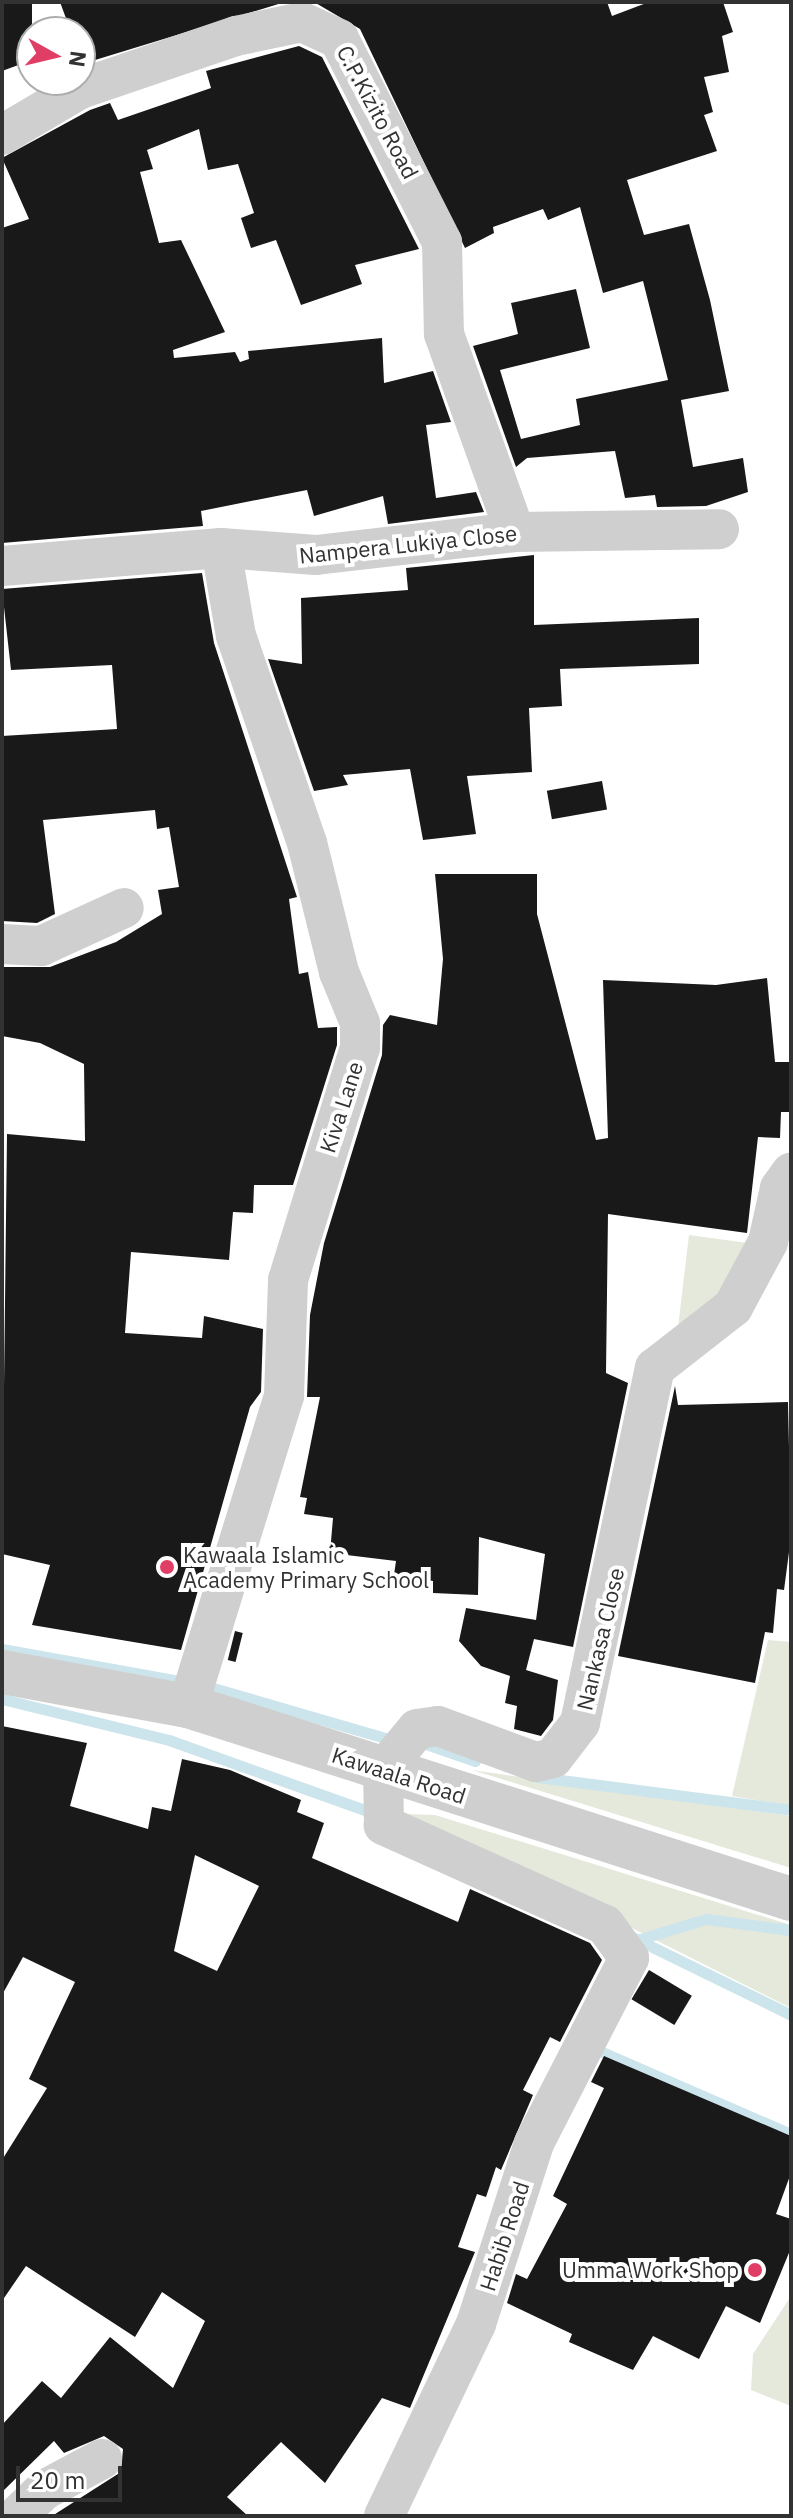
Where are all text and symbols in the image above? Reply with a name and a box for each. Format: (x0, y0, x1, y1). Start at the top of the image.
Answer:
north arrow (16, 16, 96, 96)
street label: C.P.Kizito Road (332, 41, 424, 183)
text: N (63, 49, 94, 69)
street label: Nampera Lukiya Close (298, 519, 518, 569)
street label: Kiva Lane (314, 1058, 368, 1156)
place label: Kawaala Islamic Academy Primary School (183, 1541, 429, 1592)
marker: Kawaala Islamic Academy Primary School (158, 1558, 176, 1576)
street label: Nankasa Close (571, 1565, 629, 1713)
street label: Kawaala Road (329, 1741, 469, 1809)
street label: Habib Road (474, 2178, 534, 2294)
place label: Umma Work Shop (562, 2257, 739, 2283)
marker: Umma Work Shop (746, 2261, 764, 2279)
scale bar (20, 2450, 126, 2500)
text: 20 m (30, 2464, 85, 2496)

